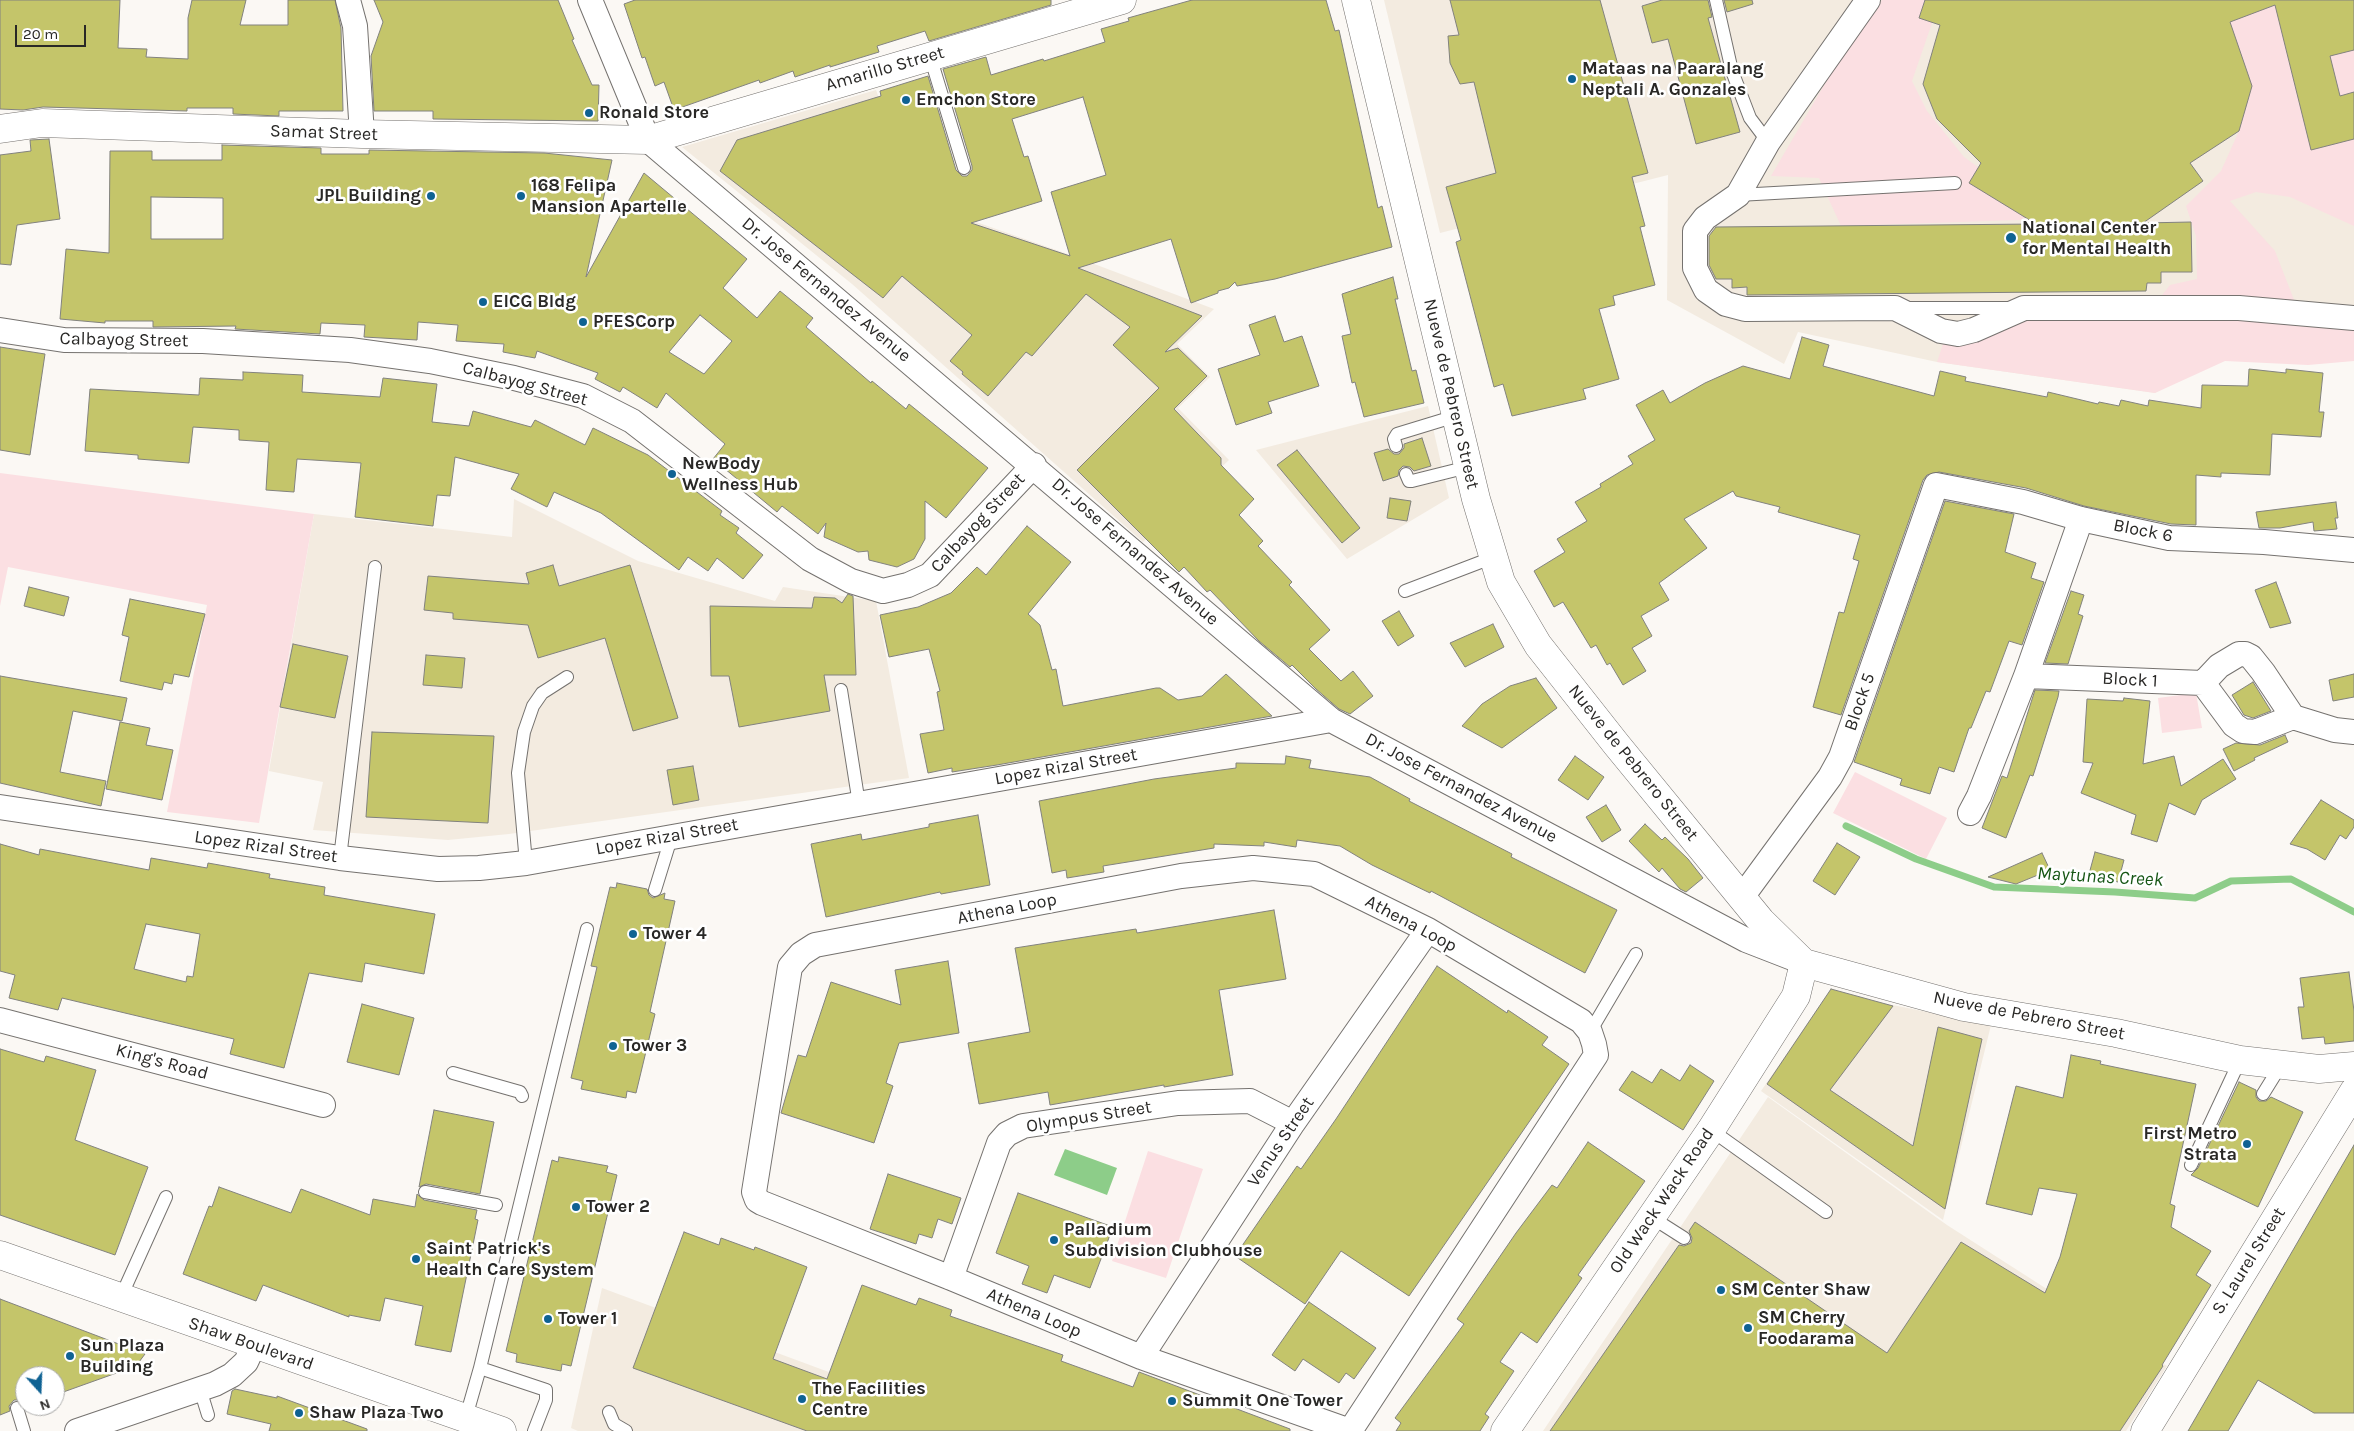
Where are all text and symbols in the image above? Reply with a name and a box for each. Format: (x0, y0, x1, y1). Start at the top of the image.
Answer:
scale bar (18, 15, 89, 47)
text: 20 m (23, 25, 58, 43)
street label: Amarillo Street (823, 42, 947, 96)
place label: Mataas na Paaralang Neptali A. Gonzales (1582, 58, 1764, 100)
marker: Mataas na Paaralang Neptali A. Gonzales (1566, 73, 1578, 85)
place label: Emchon Store (916, 89, 1036, 111)
marker: Emchon Store (900, 94, 912, 106)
place label: Ronald Store (599, 102, 709, 124)
marker: Ronald Store (583, 107, 595, 119)
street label: Samat Street (270, 120, 378, 146)
place label: 168 Felipa Mansion Apartelle (531, 175, 687, 218)
place label: JPL Building (316, 185, 421, 207)
marker: JPL Building (425, 190, 437, 202)
marker: 168 Felipa Mansion Apartelle (515, 190, 527, 202)
street label: Dr. Jose Fernandez Avenue (737, 213, 915, 367)
place label: National Center for Mental Health (2022, 217, 2171, 260)
marker: National Center for Mental Health (2004, 231, 2018, 245)
place label: EICG Bldg (493, 291, 576, 313)
marker: EICG Bldg (477, 296, 489, 308)
street label: Nueve de Pebrero Street (1419, 297, 1483, 491)
place label: PFESCorp (593, 311, 675, 333)
marker: PFESCorp (577, 316, 589, 328)
street label: Calbayog Street (60, 328, 188, 352)
street label: Calbayog Street (460, 357, 590, 411)
place label: NewBody Wellness Hub (682, 453, 798, 496)
marker: NewBody Wellness Hub (666, 468, 678, 480)
street label: Calbayog Street (926, 469, 1030, 577)
street label: Dr. Jose Fernandez Avenue (1047, 474, 1223, 630)
street label: Block 6 (2111, 515, 2175, 547)
street label: Block 1 (2102, 668, 2158, 692)
street label: Block 5 (1840, 670, 1880, 734)
street label: Nueve de Pebrero Street (1563, 680, 1703, 846)
street label: Dr. Jose Fernandez Avenue (1361, 728, 1561, 848)
street label: Lopez Rizal Street (993, 744, 1139, 790)
street label: Lopez Rizal Street (594, 814, 740, 860)
street label: Lopez Rizal Street (193, 826, 339, 868)
water label: Maytunas Creek (2036, 862, 2164, 892)
street label: Athena Loop (955, 889, 1059, 929)
street label: Athena Loop (1361, 891, 1461, 957)
place label: Tower 4 (643, 923, 707, 945)
marker: Tower 4 (627, 928, 639, 940)
street label: Nueve de Pebrero Street (1931, 987, 2127, 1045)
place label: Tower 3 (623, 1035, 687, 1057)
street label: King's Road (113, 1039, 211, 1085)
marker: Tower 3 (607, 1040, 619, 1052)
street label: Venus Street (1243, 1093, 1319, 1191)
street label: Olympus Street (1025, 1096, 1153, 1138)
place label: First Metro Strata (2143, 1123, 2237, 1166)
street label: Old Wack Wack Road (1605, 1124, 1719, 1278)
marker: First Metro Strata (2241, 1138, 2253, 1150)
place label: Tower 2 (586, 1196, 650, 1218)
marker: Tower 2 (570, 1201, 582, 1213)
street label: S. Laurel Street (2207, 1204, 2291, 1318)
place label: Palladium Subdivision Clubhouse (1064, 1219, 1262, 1262)
marker: Palladium Subdivision Clubhouse (1048, 1234, 1060, 1246)
place label: Saint Patrick's Health Care System (426, 1238, 594, 1280)
marker: Saint Patrick's Health Care System (410, 1253, 422, 1265)
place label: SM Center Shaw (1731, 1279, 1870, 1301)
street label: Athena Loop (983, 1283, 1085, 1343)
marker: SM Center Shaw (1715, 1284, 1727, 1296)
place label: SM Cherry Foodarama (1758, 1307, 1854, 1350)
place label: Tower 1 (558, 1308, 617, 1330)
street label: Shaw Boulevard (185, 1312, 317, 1376)
marker: Tower 1 (542, 1313, 554, 1325)
marker: SM Cherry Foodarama (1742, 1322, 1754, 1334)
place label: Sun Plaza Building (80, 1335, 164, 1378)
marker: Sun Plaza Building (64, 1350, 76, 1362)
north arrow (15, 1366, 65, 1416)
place label: The Facilities Centre (812, 1378, 926, 1420)
place label: Summit One Tower (1182, 1390, 1342, 1412)
marker: The Facilities Centre (796, 1393, 808, 1405)
text: N (37, 1395, 53, 1414)
marker: Summit One Tower (1166, 1395, 1178, 1407)
place label: Shaw Plaza Two (309, 1402, 444, 1424)
marker: Shaw Plaza Two (293, 1407, 305, 1419)

